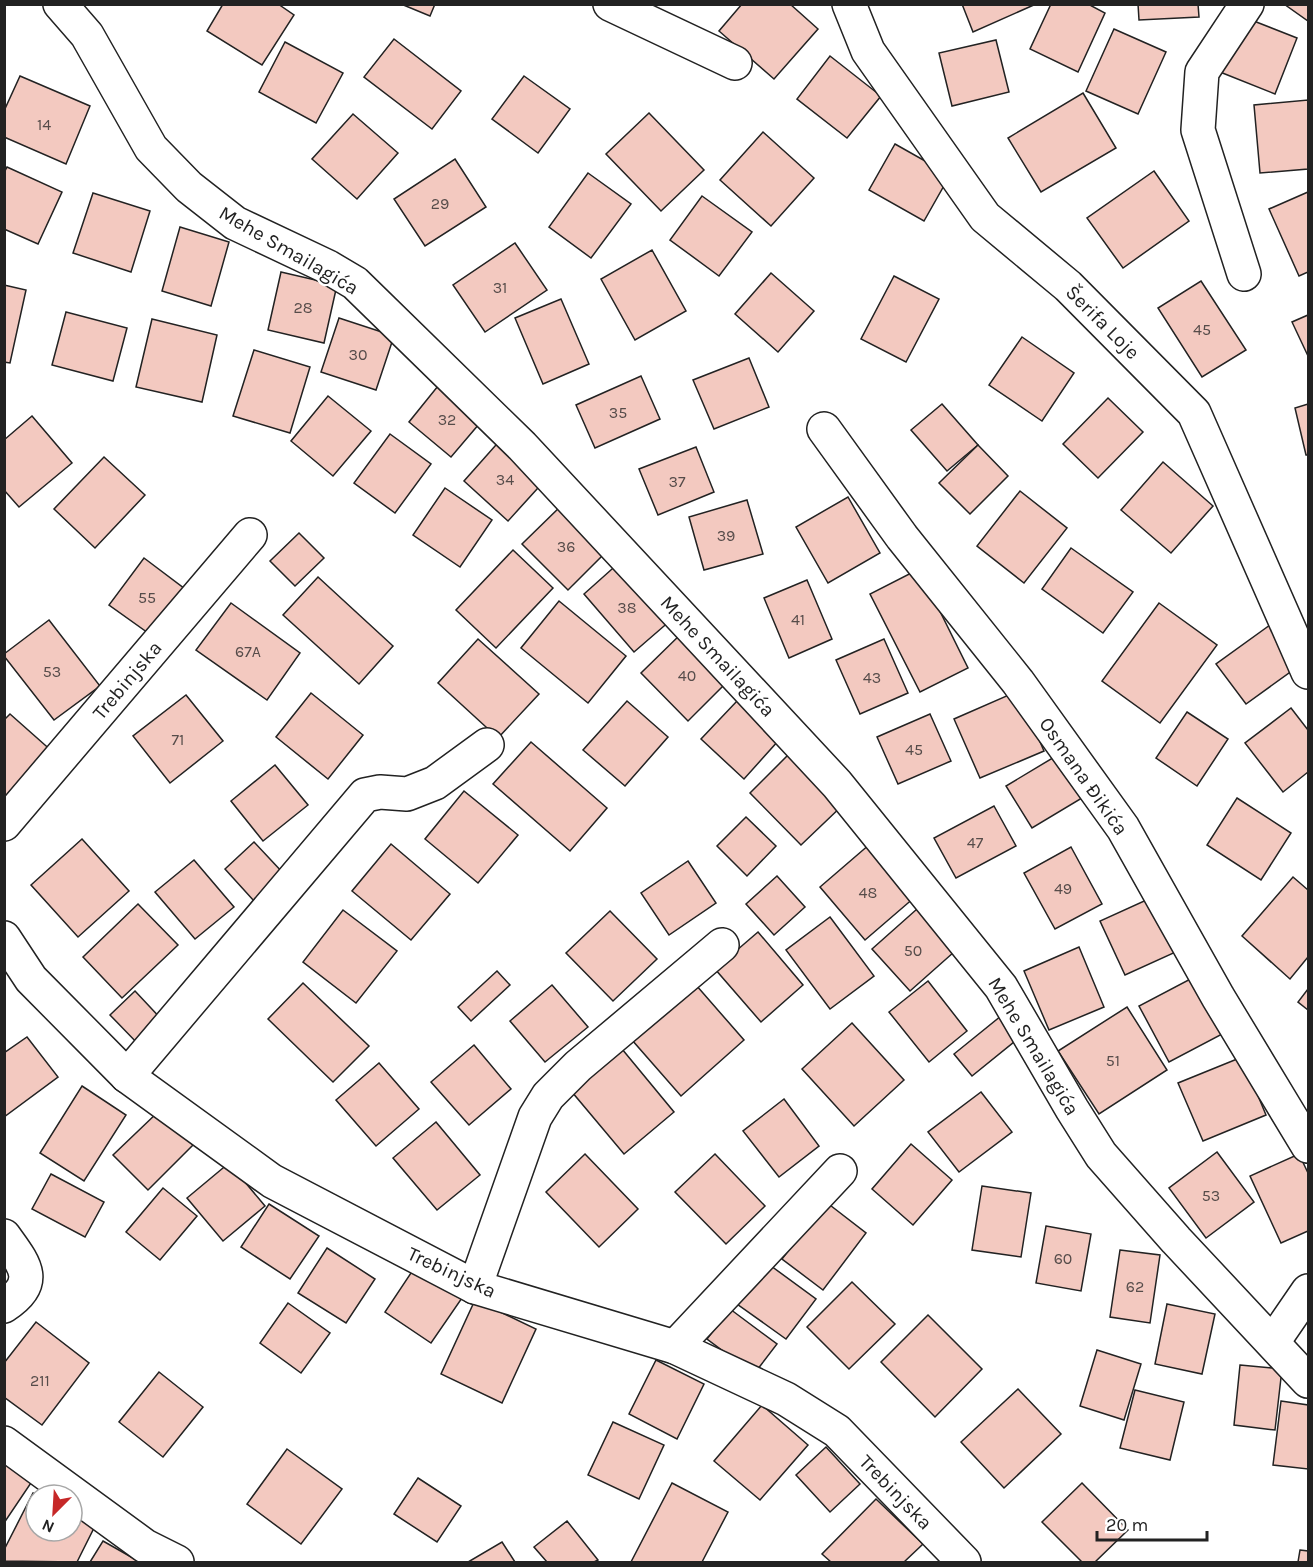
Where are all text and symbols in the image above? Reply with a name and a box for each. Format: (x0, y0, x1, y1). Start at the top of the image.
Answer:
house number: 14 (37, 115, 51, 134)
house number: 29 (431, 194, 449, 213)
street label: Mehe Smailagića (215, 201, 363, 300)
house number: 31 (493, 278, 507, 297)
street label: Šerifa Loje (1061, 280, 1145, 364)
house number: 28 (293, 298, 313, 317)
house number: 45 (1193, 320, 1211, 339)
house number: 30 (349, 345, 367, 364)
house number: 35 (609, 403, 627, 422)
house number: 32 (438, 410, 456, 429)
house number: 34 (496, 470, 514, 489)
house number: 37 (669, 472, 686, 491)
house number: 39 (717, 526, 735, 545)
house number: 36 (557, 537, 575, 556)
house number: 55 (138, 588, 156, 607)
street label: Mehe Smailagića (656, 591, 780, 722)
house number: 38 (617, 598, 637, 617)
house number: 41 (791, 610, 805, 629)
street label: Trebinjska (88, 637, 167, 724)
house number: 67A (235, 642, 261, 661)
house number: 53 (43, 662, 61, 681)
house number: 40 (678, 666, 696, 685)
house number: 43 (863, 668, 881, 687)
street label: Osmana Đikića (1034, 713, 1133, 840)
house number: 71 (172, 730, 184, 749)
house number: 45 (905, 740, 923, 759)
house number: 47 (967, 833, 984, 852)
house number: 49 (1054, 879, 1072, 898)
house number: 48 (859, 883, 877, 902)
house number: 50 (904, 941, 922, 960)
street label: Mehe Smailagića (983, 973, 1084, 1120)
house number: 51 (1106, 1051, 1120, 1070)
house number: 53 (1202, 1186, 1220, 1205)
street label: Trebinjska (404, 1242, 500, 1303)
house number: 60 (1054, 1249, 1072, 1268)
house number: 62 (1126, 1277, 1144, 1296)
house number: 211 (30, 1371, 50, 1390)
street label: Trebinjska (854, 1450, 937, 1535)
north arrow (24, 1483, 84, 1543)
scale bar (1097, 1504, 1206, 1542)
text: 20 m (1106, 1514, 1148, 1536)
text: N (39, 1515, 57, 1537)

